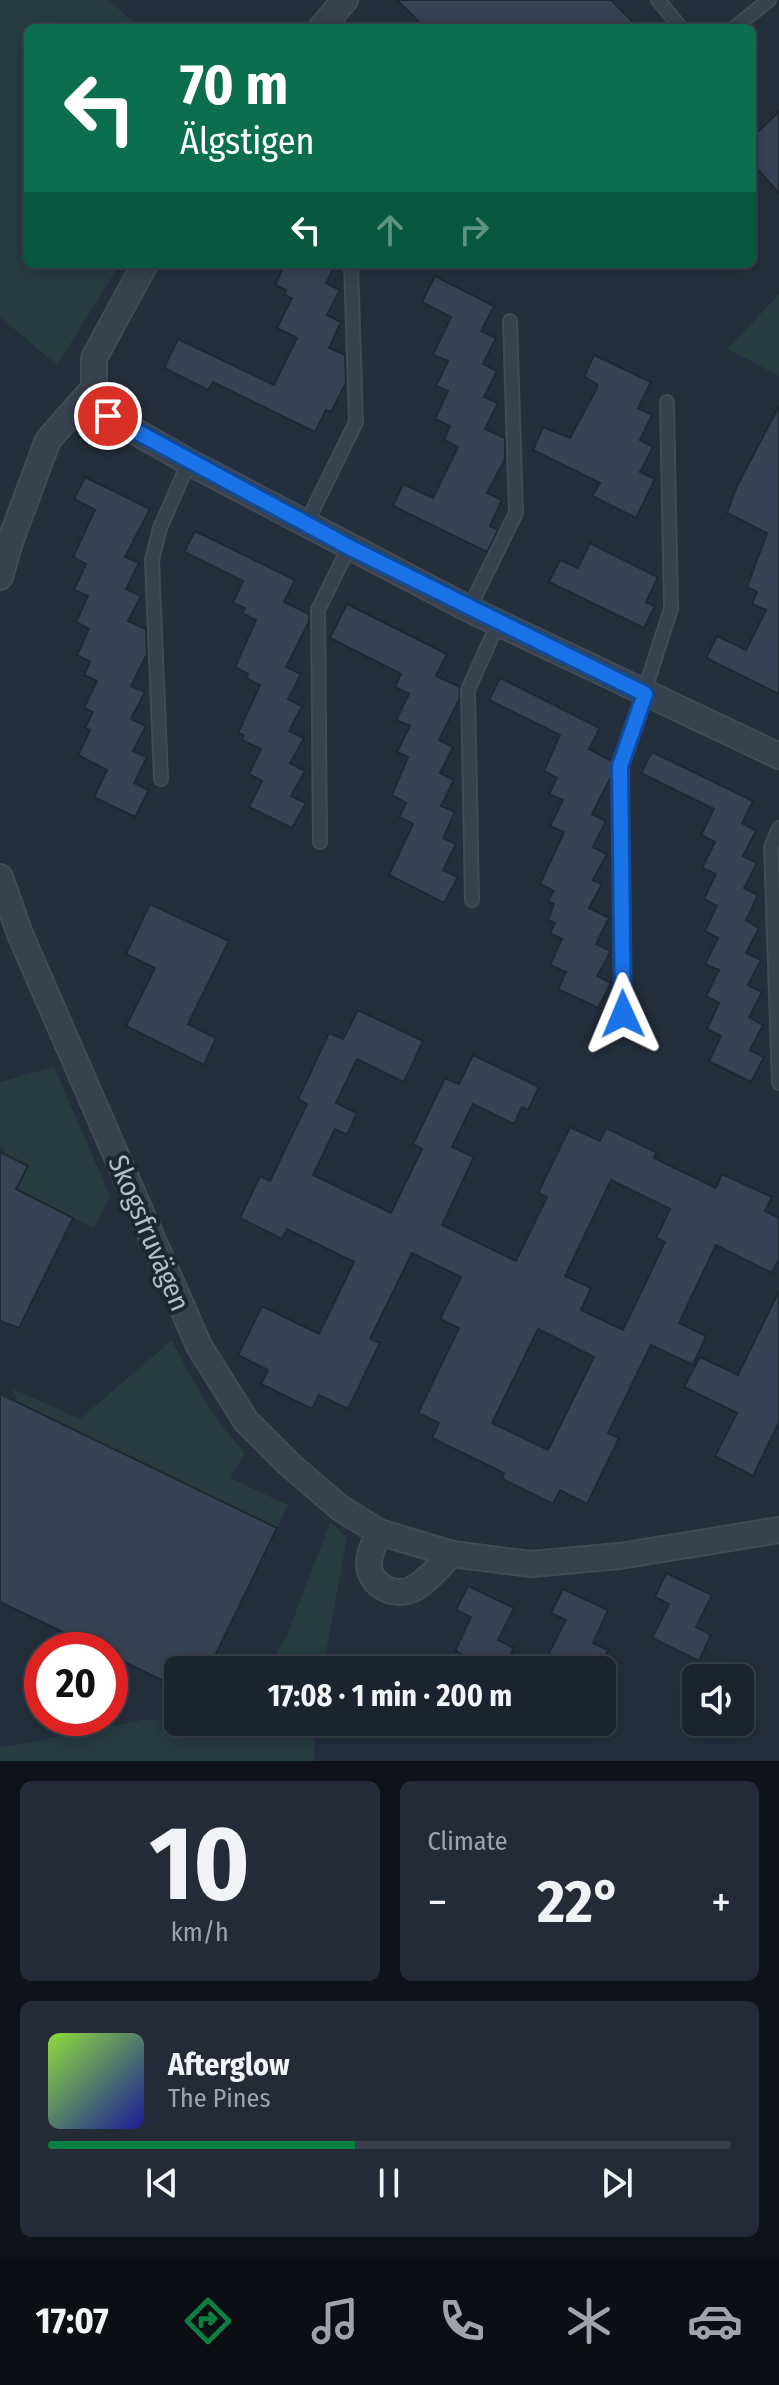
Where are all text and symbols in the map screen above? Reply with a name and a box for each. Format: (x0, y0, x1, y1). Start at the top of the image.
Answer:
text: 70 m (180, 52, 288, 119)
icon: left (48, 56, 152, 160)
text: Älgstigen (180, 120, 314, 164)
icon: left (284, 208, 328, 252)
icon: ahead (368, 208, 412, 252)
icon: right (452, 208, 496, 252)
pin (74, 382, 142, 450)
icon: arrive (86, 394, 130, 438)
position arrow (581, 972, 665, 1056)
street label: Skogsfruvägen (101, 1150, 197, 1316)
speed limit sign: 20 (24, 1632, 128, 1736)
map controls (682, 1664, 754, 1736)
button: sound (682, 1664, 754, 1736)
text: 17:08 · 1 min · 200 m (268, 1678, 512, 1714)
text: 10 (149, 1802, 250, 1927)
text: Climate (428, 1826, 508, 1857)
text: 22° (537, 1866, 621, 1938)
text: − (428, 1876, 447, 1929)
text: + (711, 1876, 731, 1929)
text: km/h (171, 1917, 229, 1948)
text: Afterglow (168, 2047, 290, 2083)
text: The Pines (168, 2083, 271, 2114)
icon: previous (140, 2161, 184, 2205)
icon: pause (367, 2161, 411, 2205)
icon: next (595, 2161, 639, 2205)
icon: directions (180, 2293, 236, 2349)
icon: music (307, 2293, 363, 2349)
icon: phone (434, 2293, 490, 2349)
icon: climate (561, 2293, 617, 2349)
icon: car (687, 2293, 743, 2349)
text: 17:07 (35, 2299, 109, 2343)

